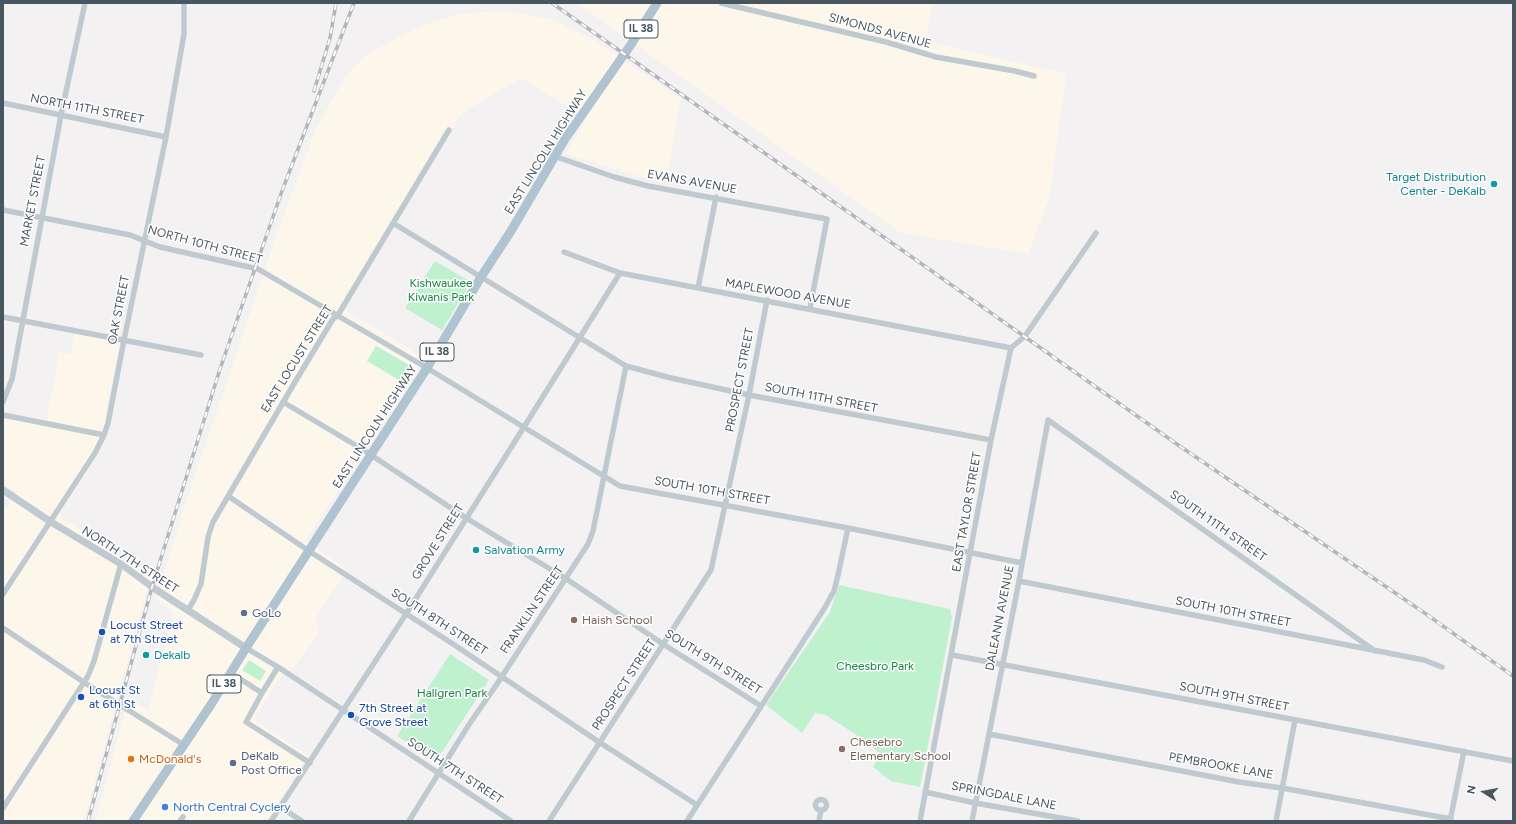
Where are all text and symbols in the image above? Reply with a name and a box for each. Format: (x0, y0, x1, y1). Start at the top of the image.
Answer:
street label: SIMONDS AVENUE (827, 10, 933, 52)
road number: IL 38 (624, 20, 658, 38)
street label: EAST LINCOLN HIGHWAY (502, 87, 590, 217)
street label: NORTH 11TH STREET (29, 91, 145, 127)
street label: MARKET STREET (17, 154, 49, 248)
street label: EVANS AVENUE (646, 167, 738, 197)
place label: Target Distribution Center - DeKalb (1386, 170, 1486, 198)
marker: Target Distribution Center - DeKalb (1489, 179, 1499, 189)
street label: NORTH 10TH STREET (146, 223, 264, 267)
street label: OAK STREET (105, 274, 133, 346)
park label: Kishwaukee Kiwanis Park (408, 276, 474, 304)
street label: MAPLEWOOD AVENUE (724, 276, 852, 312)
street label: EAST LOCUST STREET (258, 303, 336, 415)
street label: PROSPECT STREET (723, 327, 757, 433)
road number: IL 38 (420, 343, 454, 361)
street label: EAST LINCOLN HIGHWAY (330, 363, 420, 491)
street label: SOUTH 11TH STREET (763, 380, 879, 416)
street label: EAST TAYLOR STREET (949, 451, 985, 573)
street label: SOUTH 10TH STREET (653, 474, 771, 508)
street label: SOUTH 11TH STREET (1167, 487, 1269, 565)
street label: GROVE STREET (409, 501, 467, 583)
street label: NORTH 7TH STREET (79, 523, 181, 597)
place label: Salvation Army (484, 543, 565, 557)
marker: Salvation Army (471, 545, 481, 555)
street label: FRANKLIN STREET (497, 563, 567, 657)
street label: DALEANN AVENUE (983, 564, 1017, 672)
street label: SOUTH 8TH STREET (388, 585, 490, 659)
street label: SOUTH 10TH STREET (1174, 594, 1292, 630)
place label: GoLo (252, 606, 281, 620)
marker: GoLo (239, 608, 249, 618)
place label: Haish School (582, 613, 652, 627)
marker: Haish School (569, 615, 579, 625)
place label: Locust Street at 7th Street (110, 618, 183, 646)
street label: SOUTH 9TH STREET (662, 626, 764, 698)
marker: Locust Street at 7th Street (97, 627, 107, 637)
street label: PROSPECT STREET (589, 637, 659, 733)
place label: Dekalb (154, 648, 190, 662)
marker: Dekalb (141, 650, 151, 660)
park label: Cheesbro Park (836, 659, 914, 673)
road number: IL 38 (207, 675, 241, 693)
street label: SOUTH 9TH STREET (1178, 679, 1290, 715)
place label: Locust St at 6th St (89, 683, 140, 711)
park label: Hallgren Park (417, 686, 487, 700)
marker: Locust St at 6th St (76, 692, 86, 702)
place label: 7th Street at Grove Street (359, 701, 428, 729)
marker: 7th Street at Grove Street (346, 710, 356, 720)
street label: SOUTH 7TH STREET (405, 735, 505, 807)
place label: Chesebro Elementary School (850, 735, 951, 763)
marker: Chesebro Elementary School (837, 744, 847, 754)
place label: DeKalb Post Office (241, 749, 302, 777)
street label: PEMBROOKE LANE (1168, 750, 1274, 782)
place label: McDonald's (139, 752, 201, 766)
marker: McDonald's (126, 754, 136, 764)
marker: DeKalb Post Office (228, 758, 238, 768)
north arrow (1464, 772, 1504, 812)
street label: SPRINGDALE LANE (950, 779, 1058, 813)
text: N (1465, 784, 1479, 795)
place label: North Central Cyclery (173, 800, 291, 814)
marker: North Central Cyclery (160, 802, 170, 812)

